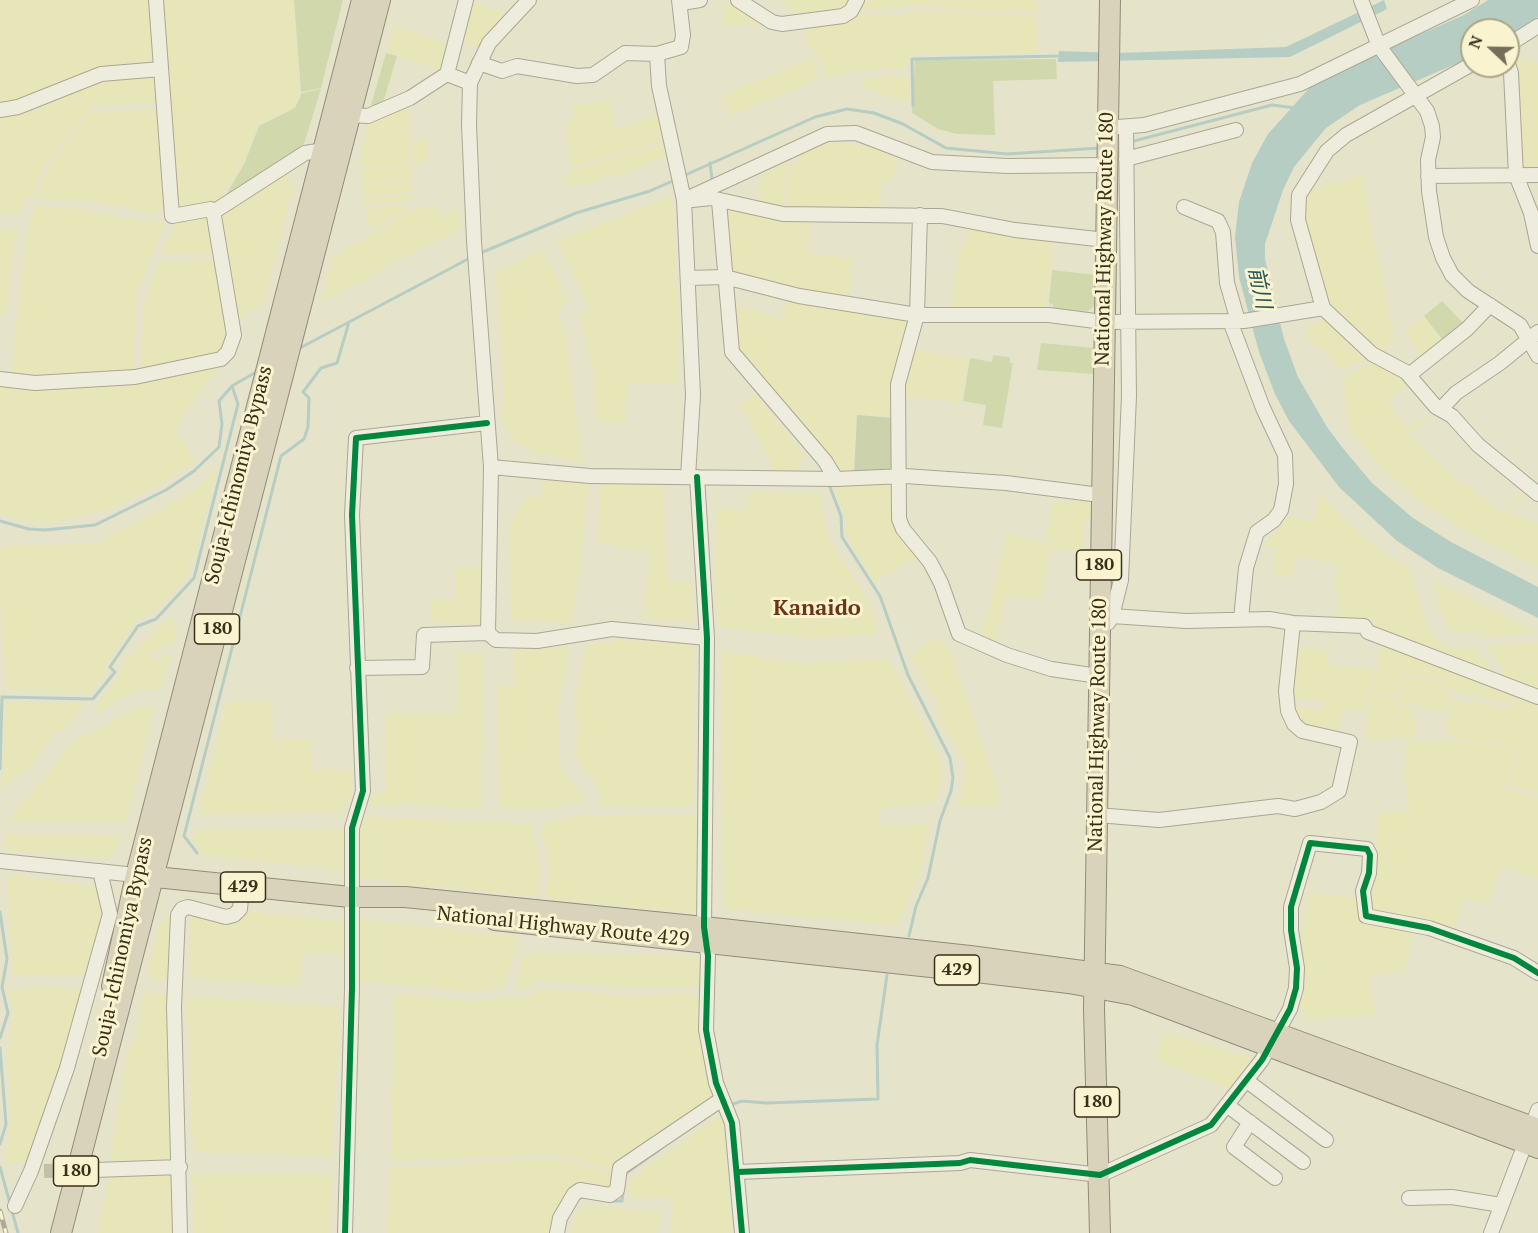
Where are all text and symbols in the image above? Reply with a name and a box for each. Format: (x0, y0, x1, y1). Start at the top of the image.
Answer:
north arrow (1460, 18, 1520, 78)
text: N (1463, 32, 1488, 52)
street label: National Highway Route 180 (1091, 112, 1119, 366)
water label: 前川 (1242, 265, 1276, 311)
street label: Souja-Ichinomiya Bypass (200, 363, 278, 587)
road number: 180 (1076, 550, 1122, 580)
district label: Kanaido (773, 596, 861, 622)
street label: National Highway Route 180 (1084, 598, 1112, 852)
road number: 180 (194, 614, 240, 644)
street label: Souja-Ichinomiya Bypass (88, 835, 158, 1059)
road number: 429 (220, 872, 266, 902)
street label: National Highway Route 429 (436, 902, 690, 952)
road number: 429 (934, 955, 980, 985)
road number: 180 (1074, 1087, 1120, 1117)
road number: 180 (54, 1156, 98, 1186)

